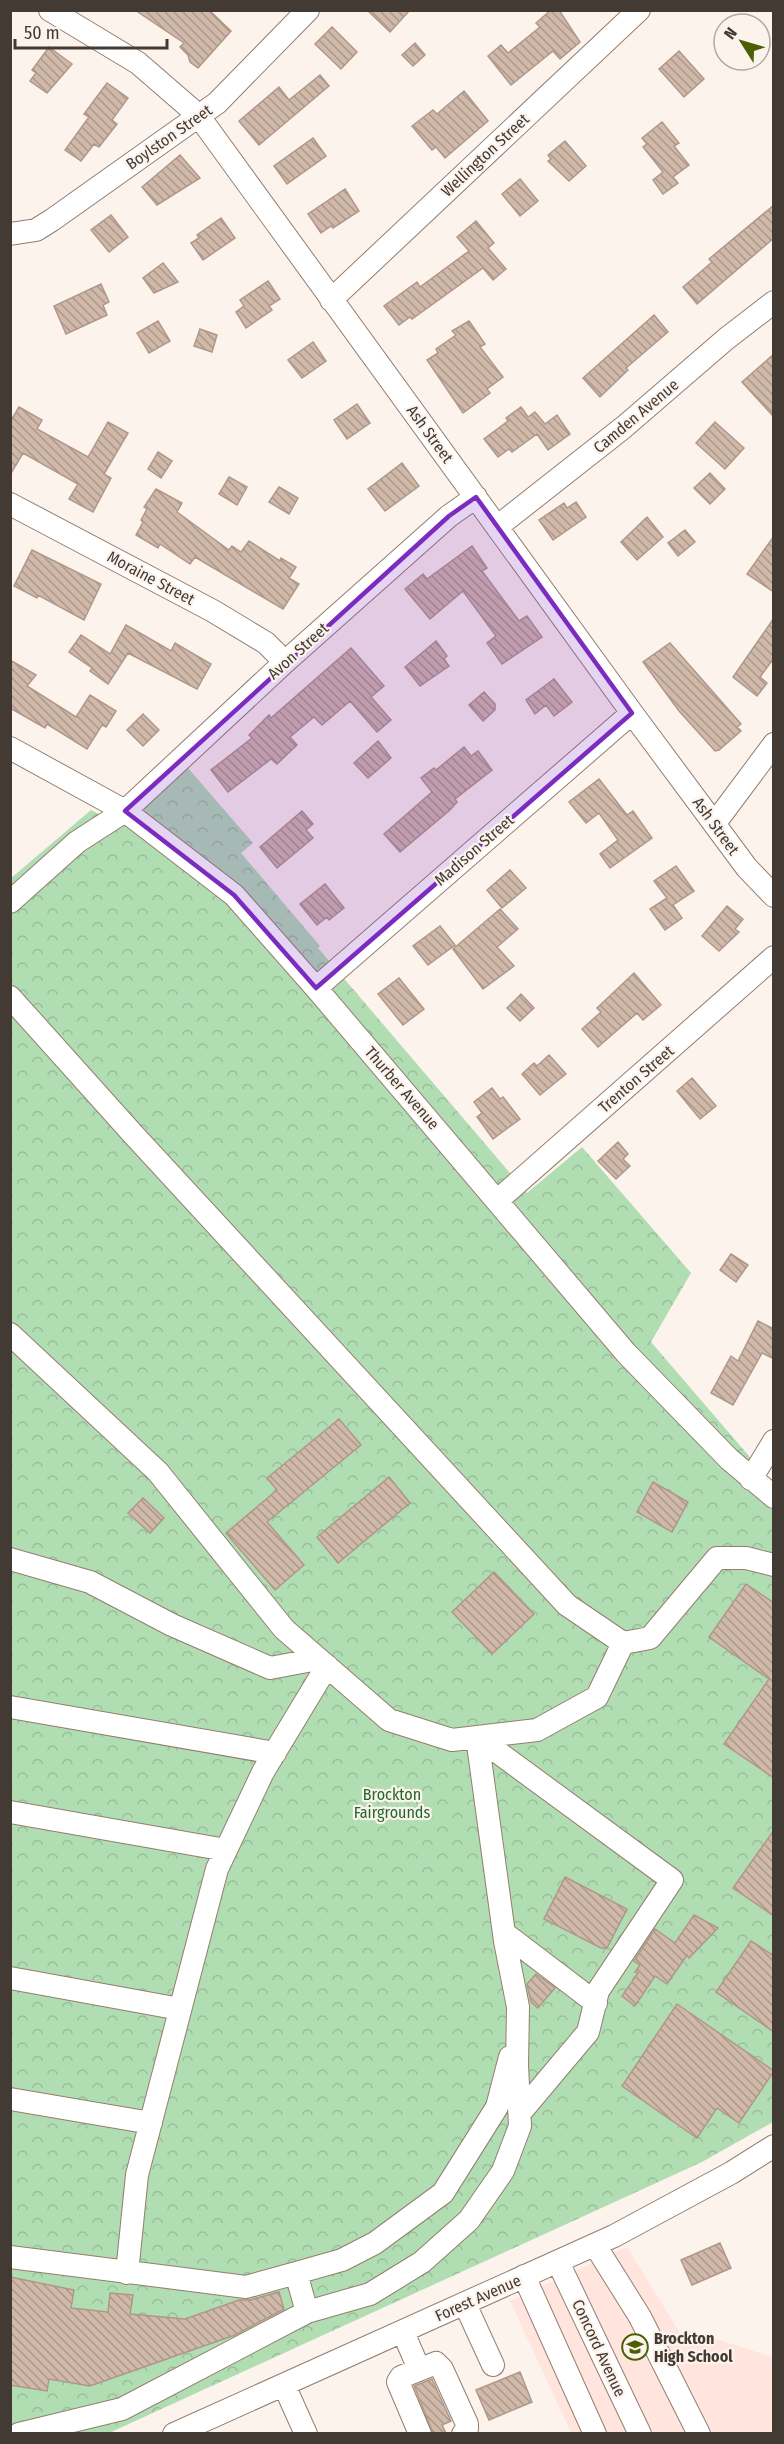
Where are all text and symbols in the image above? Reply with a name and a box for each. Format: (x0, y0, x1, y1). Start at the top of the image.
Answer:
scale bar (15, 12, 166, 50)
north arrow (712, 12, 772, 72)
text: 50 m (24, 22, 60, 44)
text: N (720, 24, 741, 43)
street label: Boylston Street (122, 100, 216, 174)
street label: Wellington Street (437, 109, 533, 201)
street label: Camden Avenue (590, 375, 682, 457)
street label: Ash Street (403, 401, 458, 467)
street label: Moraine Street (104, 547, 199, 609)
street label: Avon Street (264, 618, 333, 683)
street label: Ash Street (689, 793, 744, 859)
street label: Madison Street (431, 810, 518, 890)
street label: Trenton Street (595, 1041, 678, 1117)
street label: Thurber Avenue (361, 1043, 443, 1133)
park label: Brockton Fairgrounds (354, 1785, 430, 1822)
street label: Forest Avenue (432, 2271, 524, 2325)
street label: Concord Avenue (568, 2296, 630, 2400)
place label: Brockton High School (654, 2329, 733, 2366)
school or university icon: Brockton High School (620, 2332, 650, 2362)

